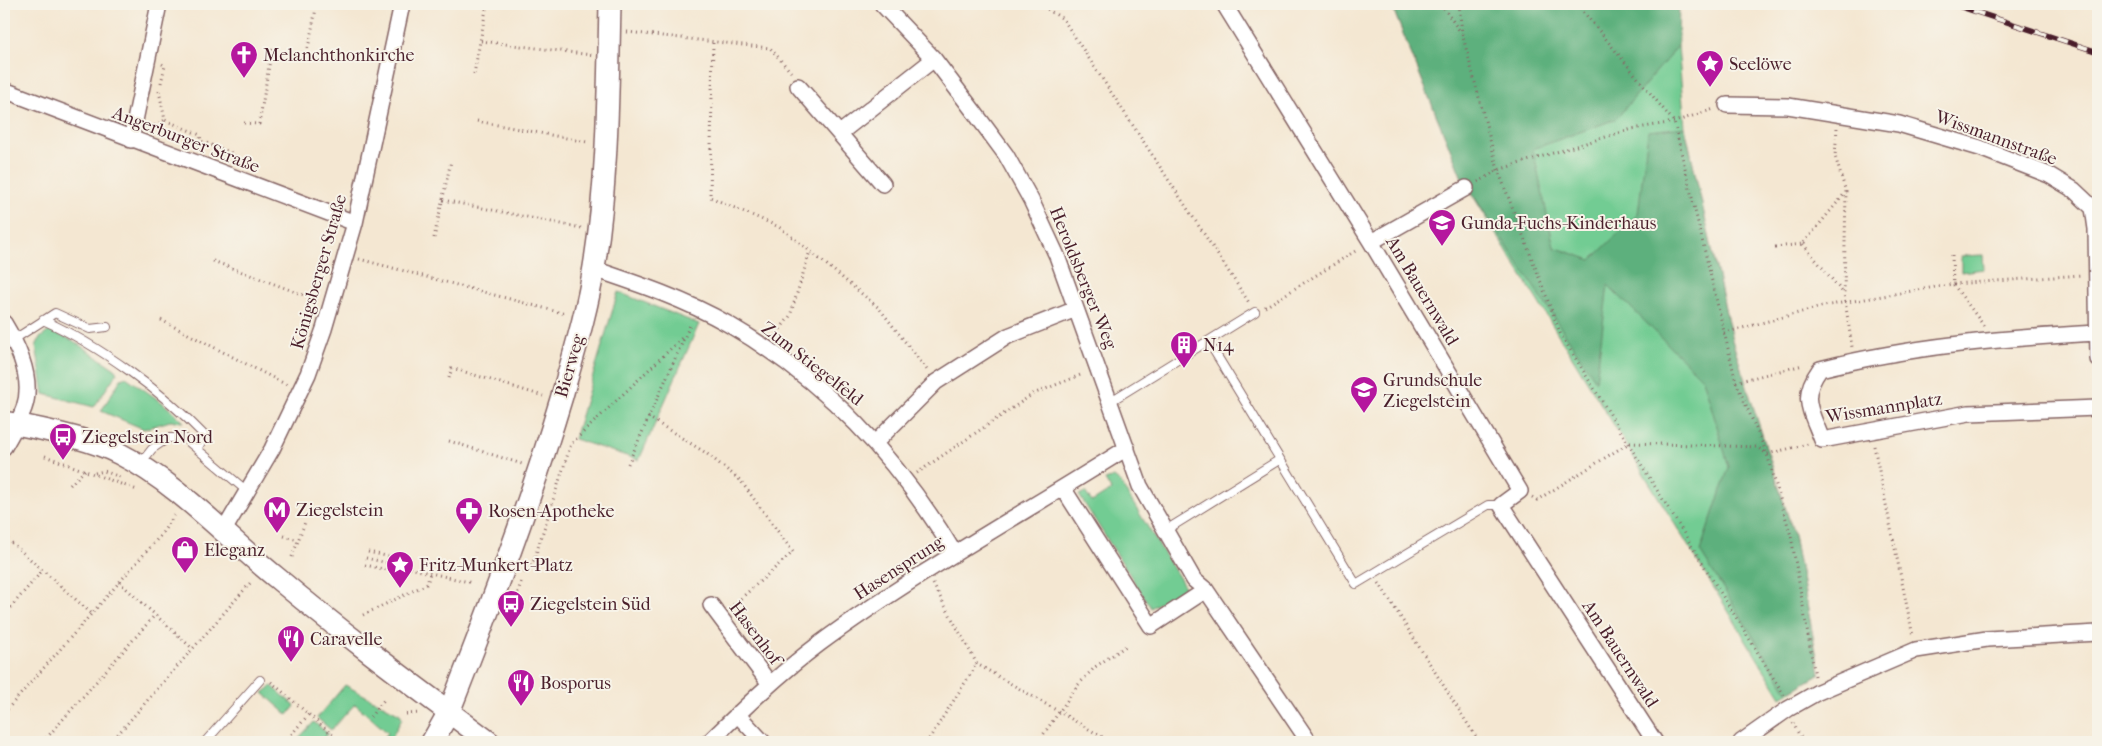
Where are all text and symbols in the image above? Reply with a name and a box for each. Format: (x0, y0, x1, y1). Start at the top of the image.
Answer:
church icon: Melanchthonkirche (229, 40, 259, 79)
place label: Melanchthonkirche (263, 45, 415, 66)
place icon: Seelöwe (1695, 49, 1725, 88)
place label: Seelöwe (1729, 54, 1792, 75)
street label: Angerburger Straße (109, 102, 263, 178)
street label: Wissmannstraße (1931, 106, 2060, 170)
street label: Königsberger Straße (287, 192, 351, 352)
street label: Heroldsberger Weg (1045, 204, 1121, 353)
school or university icon: Gunda-Fuchs-Kinderhaus (1427, 208, 1457, 247)
place label: Gunda-Fuchs-Kinderhaus (1461, 213, 1657, 234)
street label: Am Bauernwald (1381, 232, 1463, 349)
street label: Zum Stiegelfeld (757, 318, 867, 410)
building icon: N14 (1169, 330, 1199, 369)
street label: Bierweg (551, 331, 589, 400)
place label: N14 (1203, 335, 1234, 356)
place label: Grundschule Ziegelstein (1383, 370, 1482, 412)
school or university icon: Grundschule Ziegelstein (1349, 375, 1379, 414)
street label: Wissmannplatz (1823, 388, 1944, 428)
bus stop icon: Ziegelstein Nord (48, 422, 78, 461)
place label: Ziegelstein Nord (82, 427, 213, 448)
metro station icon: Ziegelstein (262, 495, 292, 534)
pharmacy icon: Rosen-Apotheke (454, 496, 484, 535)
place label: Ziegelstein (296, 500, 384, 521)
place label: Rosen-Apotheke (488, 501, 614, 522)
street label: Hasensprung (850, 531, 948, 605)
shop icon: Eleganz (170, 535, 200, 574)
place label: Eleganz (204, 540, 265, 561)
place icon: Fritz-Munkert-Platz (385, 550, 415, 589)
place label: Fritz-Munkert-Platz (419, 555, 573, 576)
bus stop icon: Ziegelstein Süd (496, 589, 526, 628)
place label: Ziegelstein Süd (530, 594, 651, 615)
street label: Am Bauernwald (1577, 596, 1663, 712)
street label: Hasenhof (724, 597, 788, 672)
restaurant icon: Caravelle (276, 624, 306, 663)
place label: Caravelle (310, 629, 382, 650)
restaurant icon: Bosporus (506, 668, 536, 707)
place label: Bosporus (540, 673, 611, 694)

